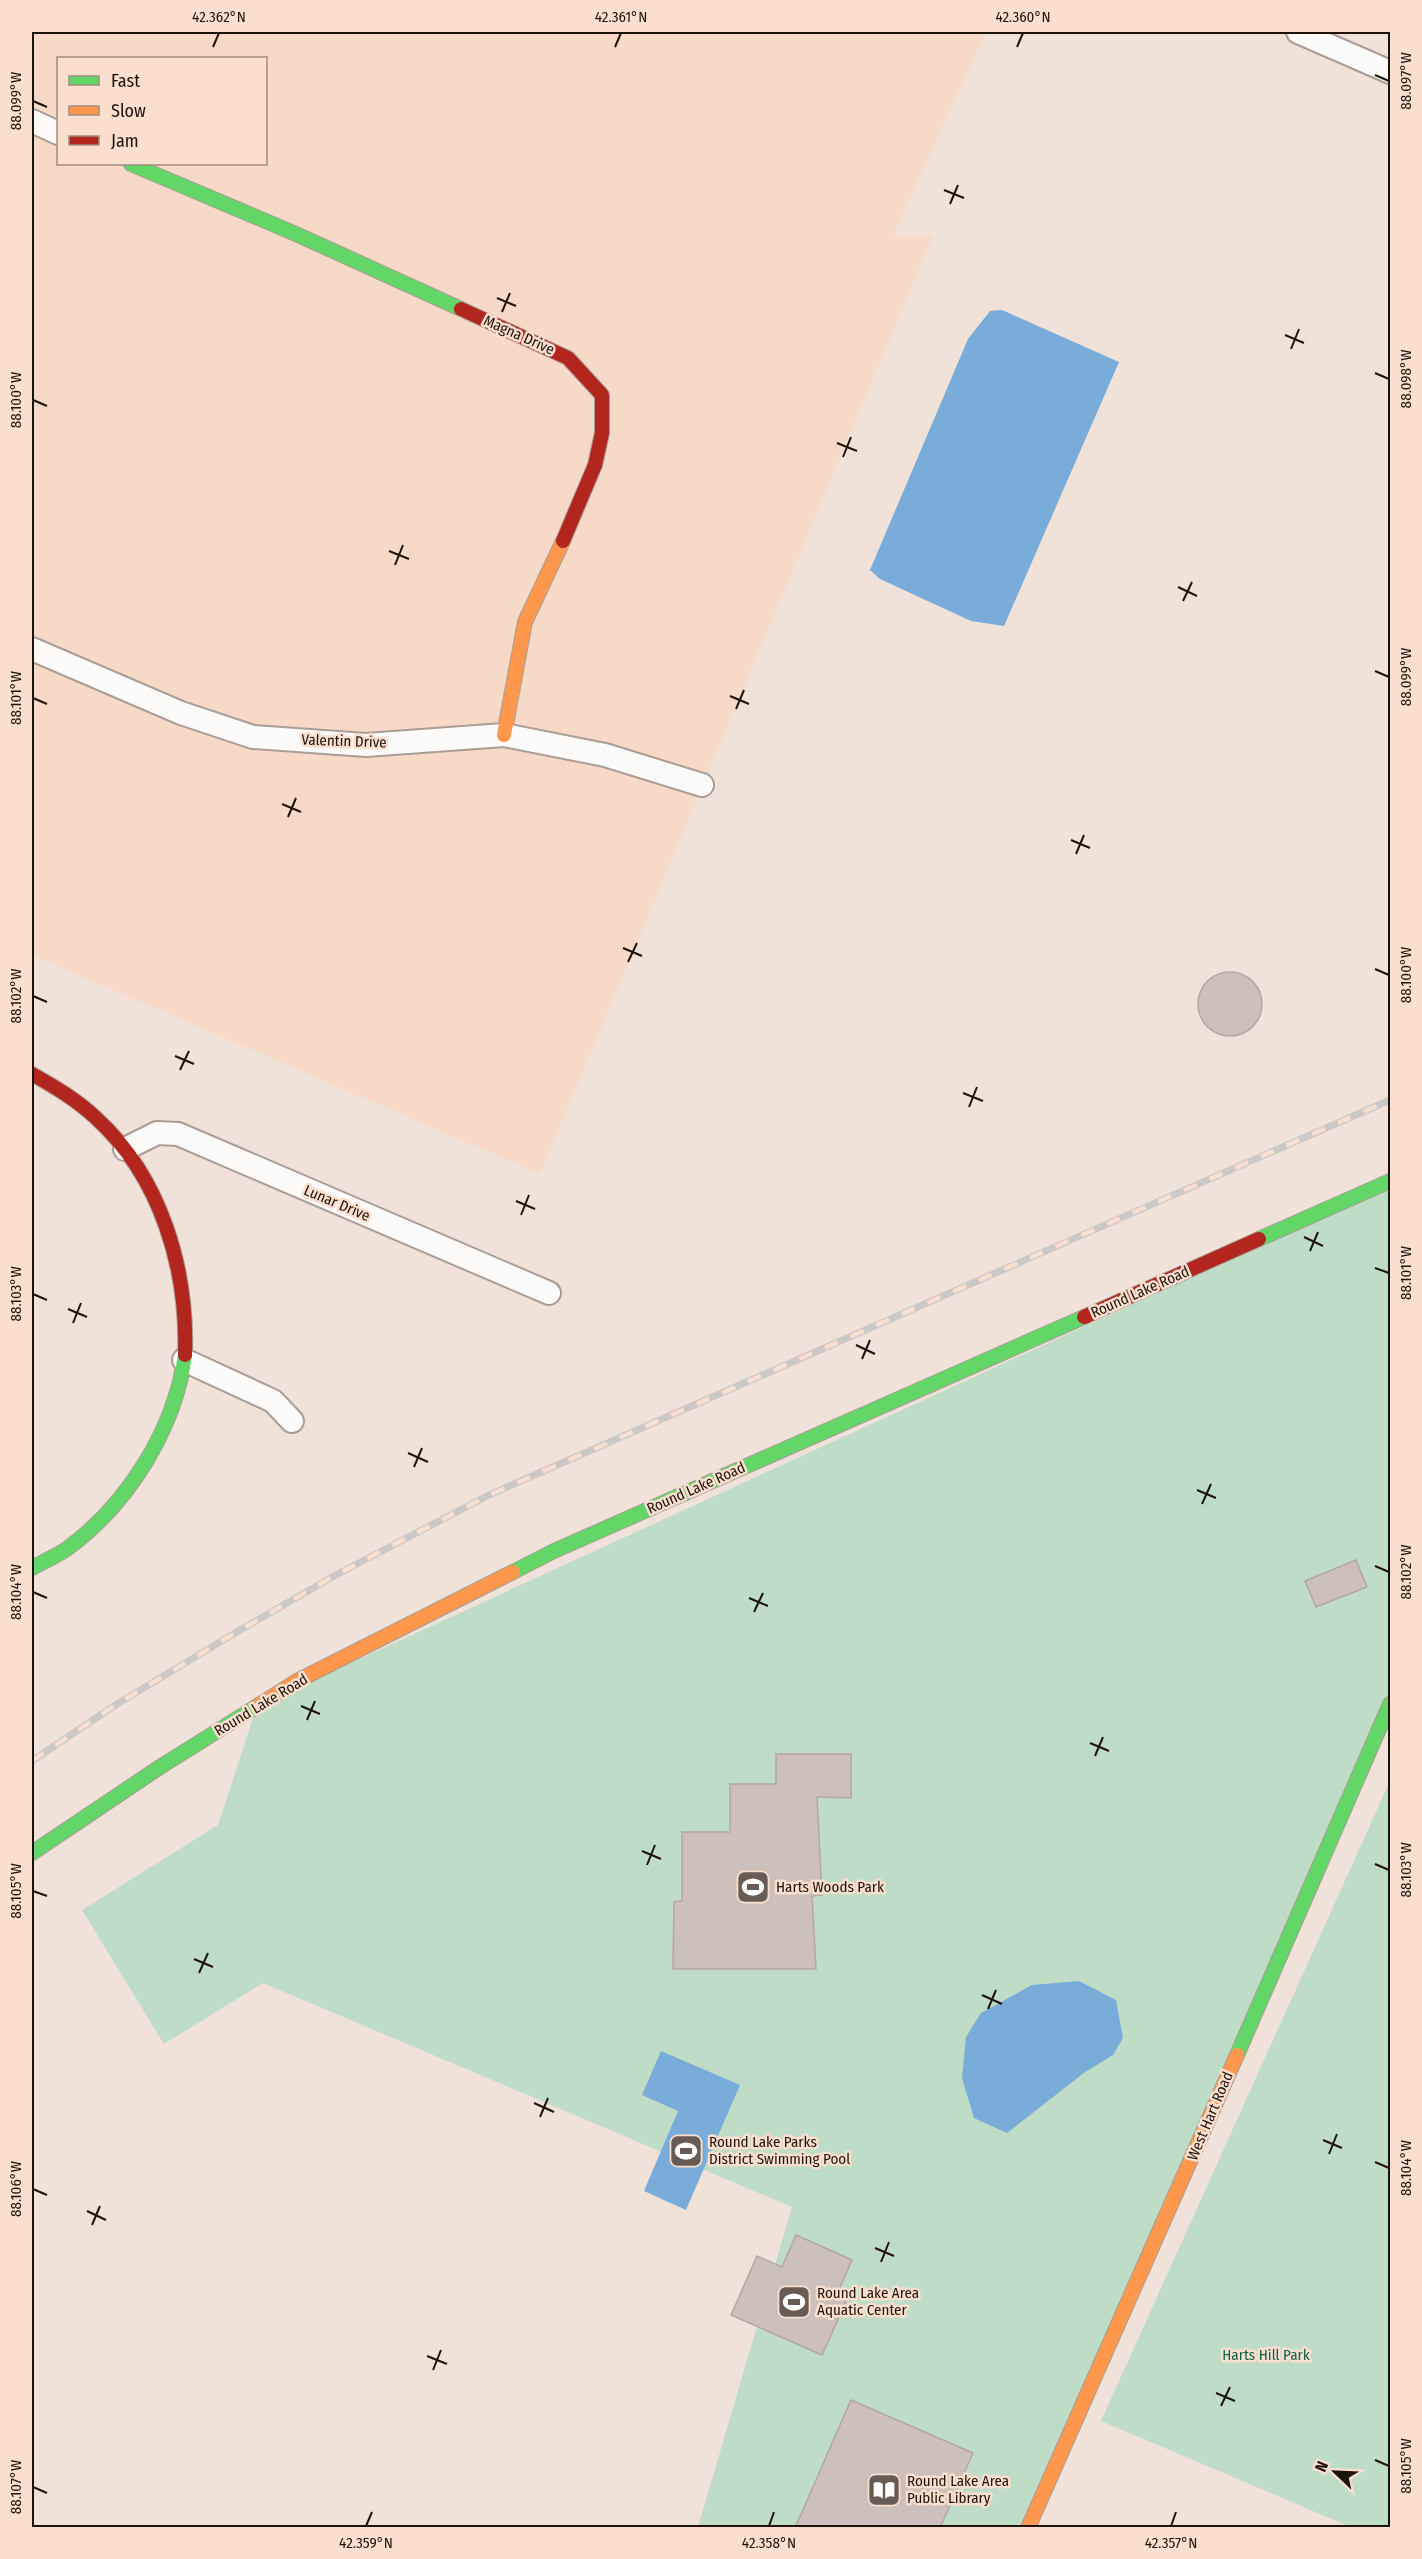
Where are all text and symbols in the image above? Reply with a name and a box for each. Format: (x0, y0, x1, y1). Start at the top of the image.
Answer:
text: 42.362°N (192, 8, 246, 26)
text: 42.361°N (595, 8, 647, 26)
text: 42.360°N (995, 8, 1051, 26)
text: 88.097°W (1397, 52, 1415, 110)
legend (57, 57, 267, 165)
text: Fast (111, 70, 140, 92)
text: 88.099°W (7, 72, 25, 130)
text: Slow (111, 100, 146, 122)
text: Jam (111, 130, 139, 152)
street label: Magna Drive (481, 311, 557, 359)
text: 88.098°W (1397, 350, 1415, 408)
text: 88.100°W (7, 372, 25, 428)
text: 88.099°W (1397, 648, 1415, 706)
text: 88.101°W (7, 671, 25, 725)
street label: Valentin Drive (301, 731, 387, 751)
text: 88.100°W (1397, 947, 1415, 1003)
text: 88.102°W (7, 968, 25, 1024)
street label: Lunar Drive (301, 1181, 373, 1225)
text: 88.101°W (1397, 1246, 1415, 1300)
street label: Round Lake Road (1088, 1262, 1192, 1322)
text: 88.103°W (7, 1266, 25, 1322)
street label: Round Lake Road (644, 1458, 748, 1518)
text: 88.102°W (1397, 1544, 1415, 1600)
text: 88.104°W (7, 1564, 25, 1620)
street label: Round Lake Road (211, 1670, 311, 1740)
text: 88.103°W (1397, 1842, 1415, 1898)
text: 88.105°W (7, 1863, 25, 1919)
sports icon: Harts Woods Park (735, 1869, 771, 1905)
place label: Harts Woods Park (776, 1878, 884, 1896)
street label: West Hart Road (1183, 2069, 1237, 2163)
sports icon: Round Lake Parks District Swimming Pool (668, 2133, 704, 2169)
place label: Round Lake Parks District Swimming Pool (709, 2133, 850, 2168)
text: 88.104°W (1397, 2140, 1415, 2196)
text: 88.106°W (7, 2161, 25, 2217)
sports icon: Round Lake Area Aquatic Center (776, 2284, 812, 2320)
place label: Round Lake Area Aquatic Center (817, 2284, 919, 2319)
park label: Harts Hill Park (1222, 2346, 1310, 2364)
text: 88.105°W (1397, 2438, 1415, 2494)
north arrow (1305, 2442, 1365, 2502)
text: N (1311, 2458, 1332, 2474)
text: 88.107°W (7, 2460, 25, 2514)
library icon: Round Lake Area Public Library (866, 2472, 902, 2508)
place label: Round Lake Area Public Library (907, 2472, 1009, 2507)
text: 42.359°N (339, 2534, 393, 2552)
text: 42.358°N (742, 2534, 796, 2552)
text: 42.357°N (1145, 2534, 1197, 2552)

